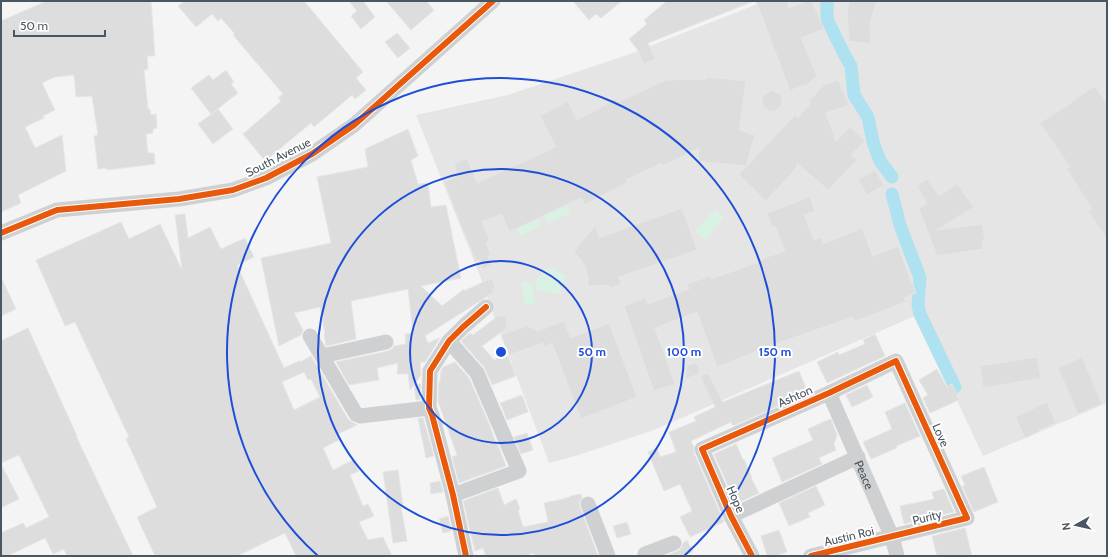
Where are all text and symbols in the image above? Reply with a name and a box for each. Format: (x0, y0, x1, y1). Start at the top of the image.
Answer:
scale bar (14, 12, 105, 38)
text: 50 m (20, 18, 48, 33)
street label: South Avenue (243, 134, 313, 180)
text: 50 m (578, 344, 606, 359)
text: 100 m (667, 344, 701, 359)
text: 150 m (759, 344, 791, 359)
centre of rings (494, 345, 508, 359)
street label: Ashton (775, 382, 815, 410)
street label: Love (929, 421, 953, 449)
street label: Peace (852, 458, 878, 491)
street label: Hope (724, 483, 748, 515)
north arrow (1056, 505, 1096, 545)
street label: Purity (911, 506, 943, 528)
text: N (1059, 522, 1074, 531)
street label: Austin Roi (823, 523, 875, 549)

